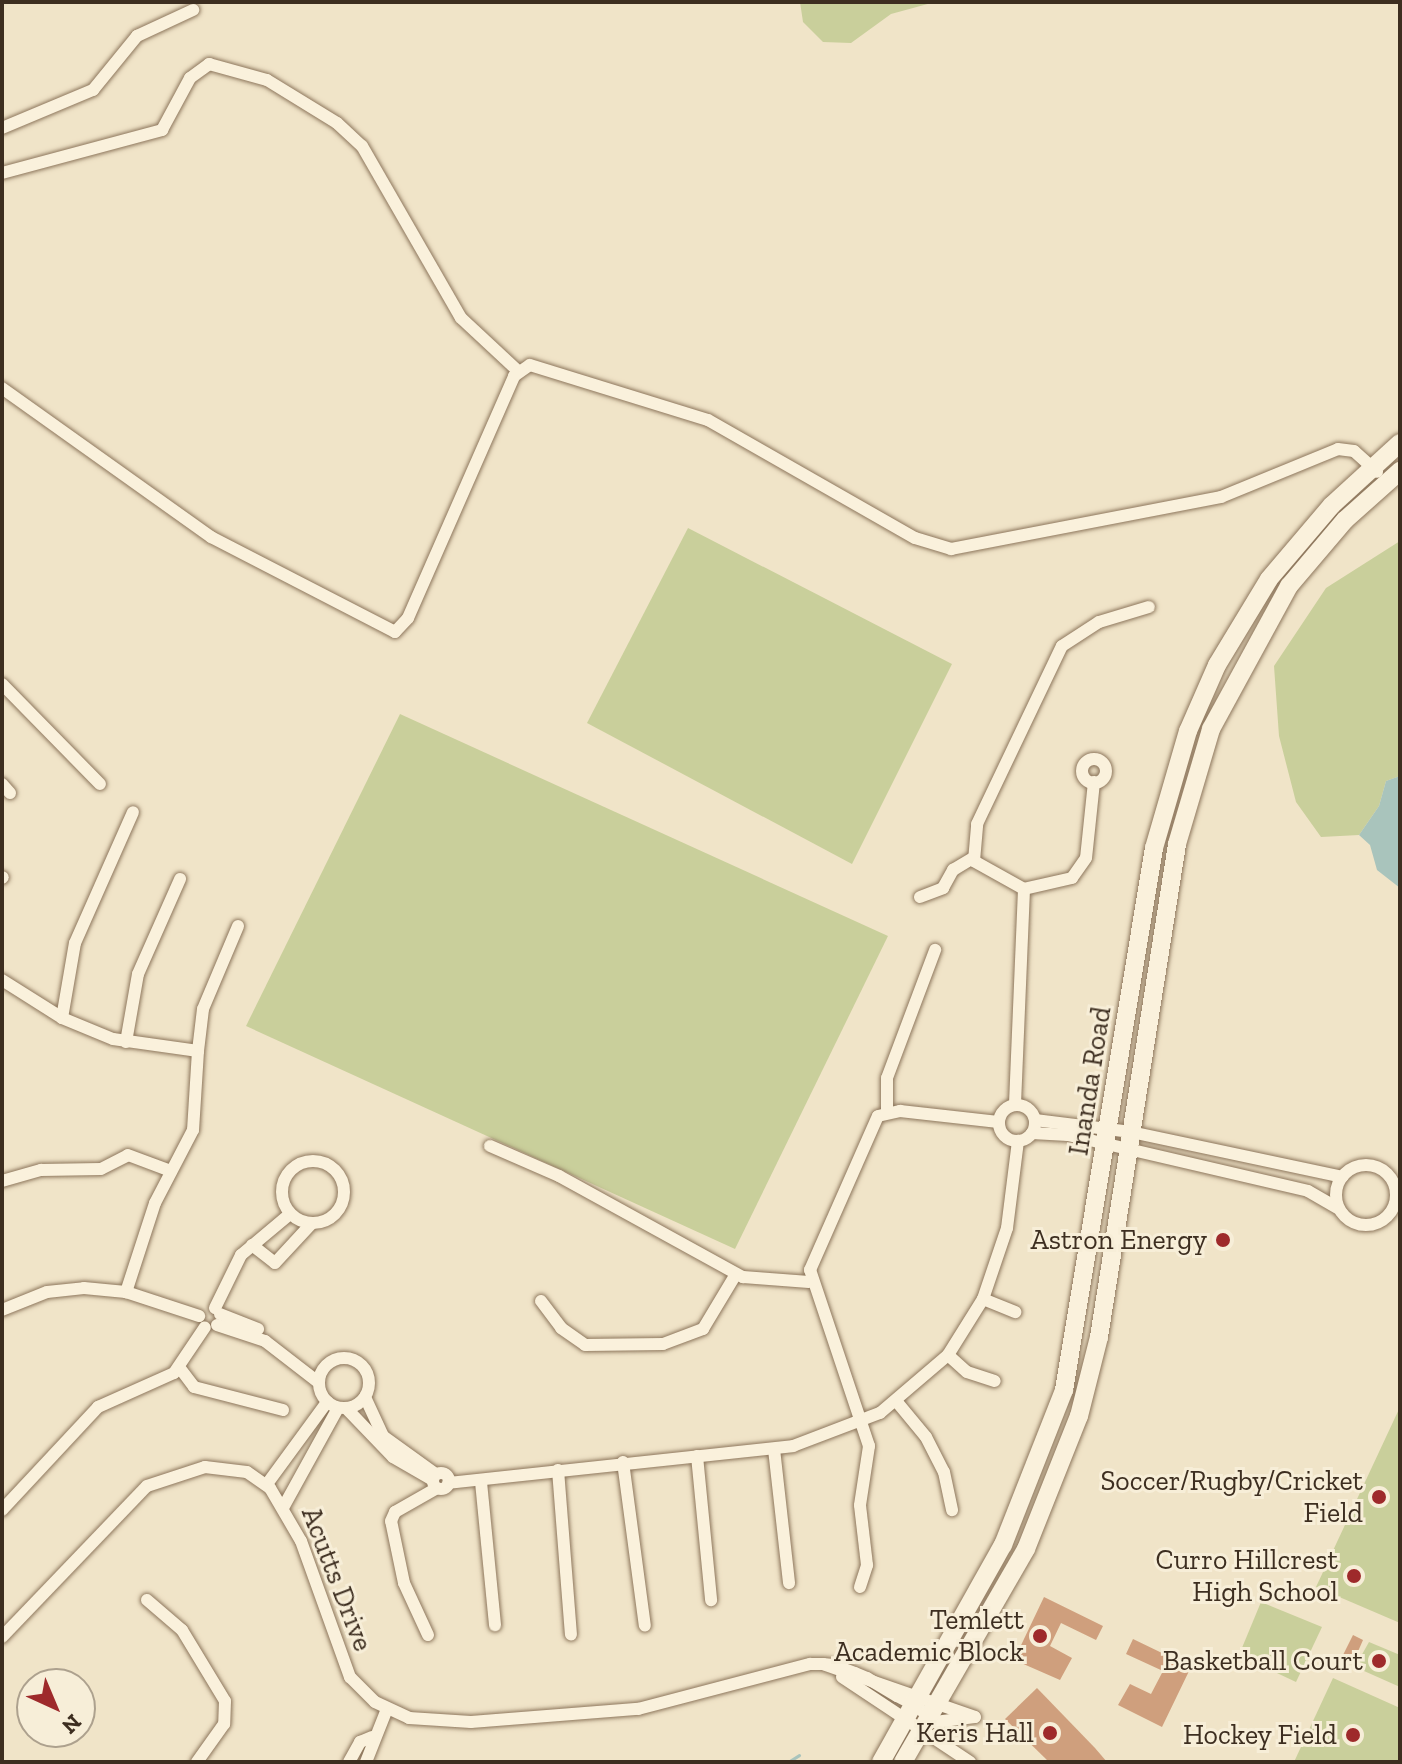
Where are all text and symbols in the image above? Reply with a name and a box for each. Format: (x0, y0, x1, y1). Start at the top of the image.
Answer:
street label: Inanda Road (1062, 1004, 1118, 1158)
place label: Astron Energy (1031, 1223, 1207, 1257)
marker: Astron Energy (1214, 1231, 1232, 1249)
place label: Soccer/Rugby/Cricket Field (1100, 1464, 1363, 1530)
marker: Soccer/Rugby/Cricket Field (1370, 1488, 1388, 1506)
street label: Acutts Drive (294, 1502, 380, 1656)
place label: Curro Hillcrest High School (1156, 1543, 1338, 1609)
marker: Curro Hillcrest High School (1345, 1567, 1363, 1585)
place label: Temlett Academic Block (834, 1603, 1024, 1669)
marker: Temlett Academic Block (1031, 1627, 1049, 1645)
place label: Basketball Court (1163, 1644, 1363, 1678)
marker: Basketball Court (1370, 1652, 1388, 1670)
north arrow (16, 1668, 96, 1748)
text: N (56, 1709, 87, 1740)
place label: Keris Hall (916, 1716, 1034, 1750)
place label: Hockey Field (1182, 1718, 1337, 1752)
marker: Keris Hall (1041, 1724, 1059, 1742)
marker: Hockey Field (1344, 1726, 1362, 1744)

